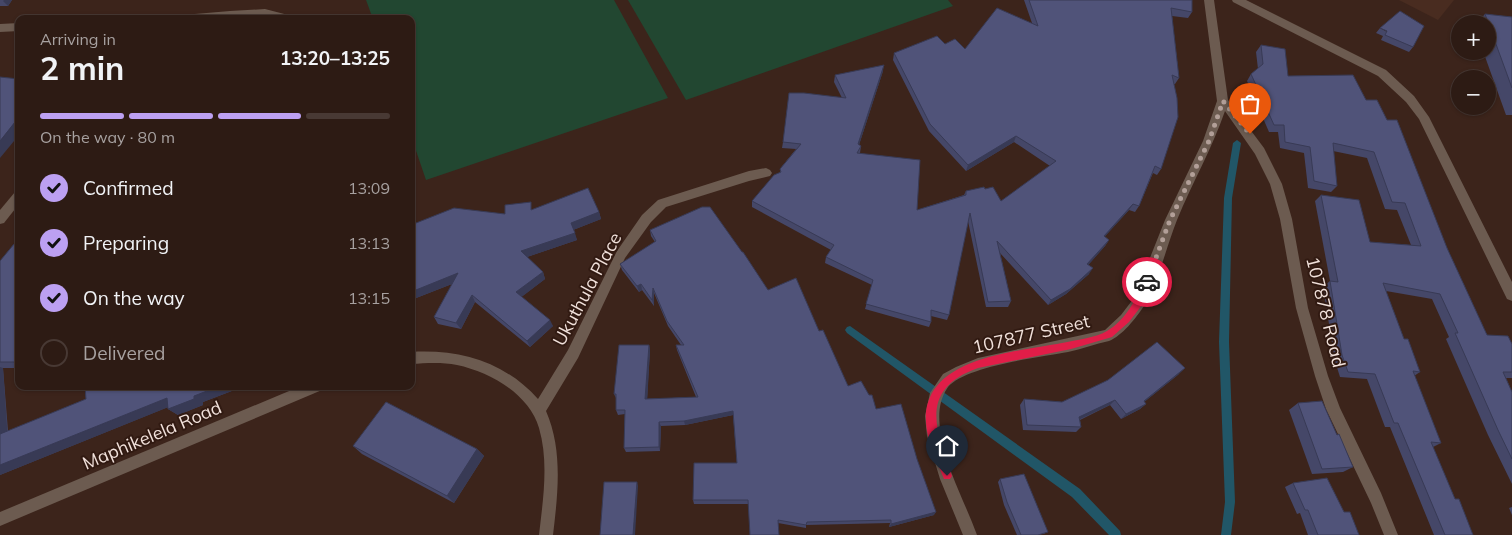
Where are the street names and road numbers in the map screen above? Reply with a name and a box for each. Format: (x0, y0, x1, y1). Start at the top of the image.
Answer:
street label: Ukuthula Place (547, 228, 627, 350)
street label: 107878 Road (1301, 254, 1351, 370)
street label: 107877 Street (970, 309, 1092, 359)
street label: Maphikelela Road (79, 395, 225, 475)

